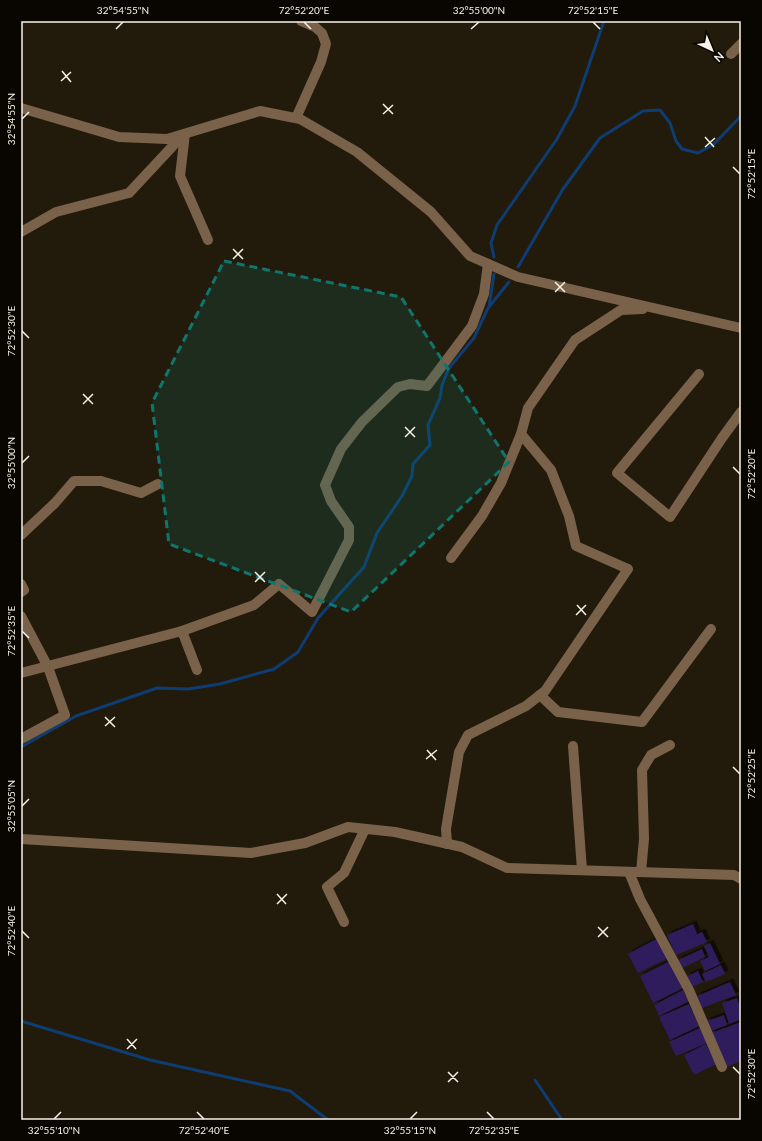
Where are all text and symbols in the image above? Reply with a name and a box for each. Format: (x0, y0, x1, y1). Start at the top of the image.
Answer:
text: 32°54'55"N (97, 4, 149, 16)
text: 72°52'20"E (279, 4, 329, 16)
text: 32°55'00"N (453, 4, 505, 16)
text: 72°52'15"E (568, 4, 618, 16)
north arrow (692, 30, 732, 70)
text: N (712, 50, 727, 65)
text: 32°54'55"N (5, 93, 17, 145)
text: 72°52'15"E (745, 149, 757, 199)
text: 72°52'30"E (5, 306, 17, 356)
text: 32°55'00"N (5, 437, 17, 489)
text: 72°52'20"E (745, 449, 757, 499)
text: 72°52'35"E (5, 606, 17, 656)
text: 72°52'25"E (745, 749, 757, 799)
text: 32°55'05"N (5, 780, 17, 832)
text: 72°52'40"E (5, 906, 17, 956)
text: 72°52'30"E (745, 1049, 757, 1099)
text: 32°55'10"N (28, 1124, 80, 1136)
text: 72°52'40"E (179, 1124, 229, 1136)
text: 32°55'15"N (384, 1124, 436, 1136)
text: 72°52'35"E (469, 1124, 519, 1136)

